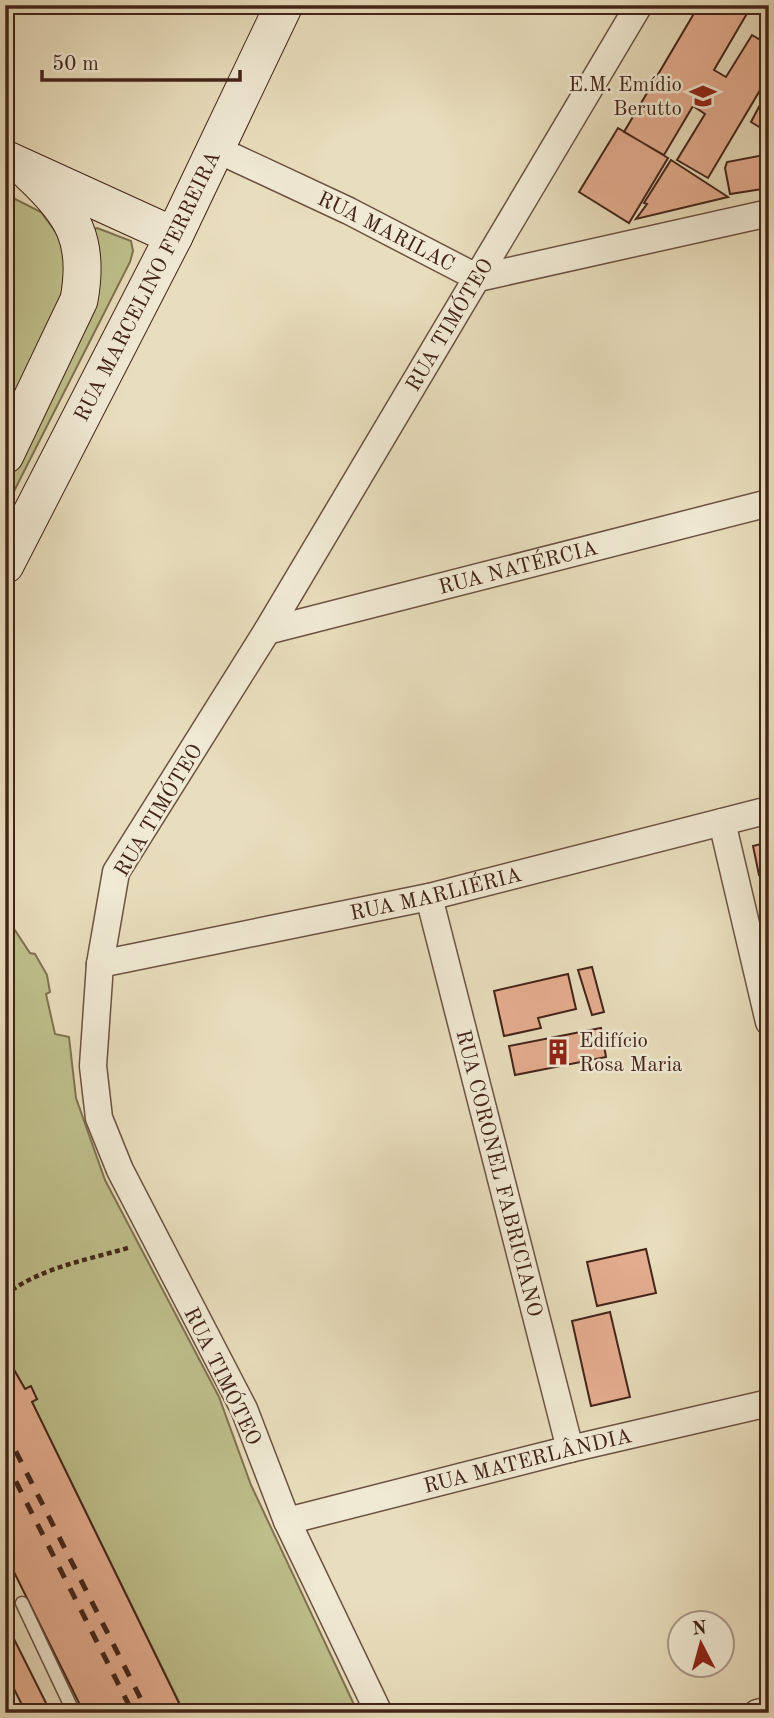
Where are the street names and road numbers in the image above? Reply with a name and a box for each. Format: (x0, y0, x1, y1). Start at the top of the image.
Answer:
street label: RUA MARCELINO FERREIRA (72, 148, 225, 425)
street label: RUA MARILAC (314, 189, 458, 276)
street label: RUA TIMÓTEO (403, 255, 498, 395)
street label: RUA NATÉRCIA (437, 538, 600, 599)
street label: RUA TIMÓTEO (107, 738, 207, 881)
street label: RUA MARLIÉRIA (348, 865, 524, 925)
street label: RUA CORONEL FABRICIANO (451, 1028, 545, 1319)
street label: RUA TIMÓTEO (179, 1302, 269, 1449)
street label: RUA MATERLÂNDIA (421, 1426, 634, 1498)

